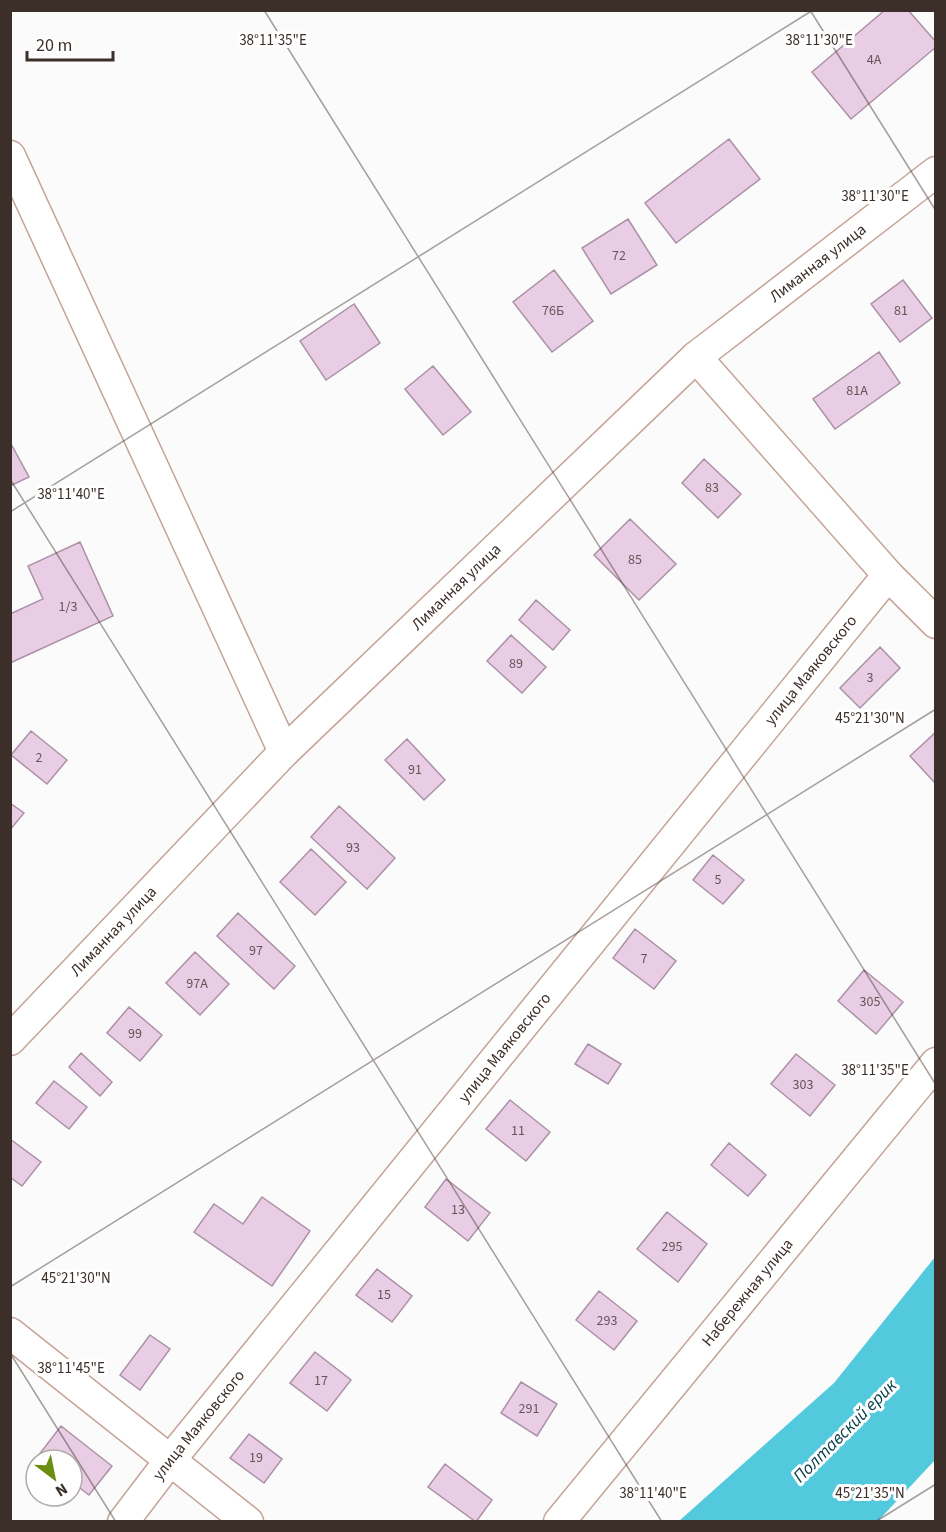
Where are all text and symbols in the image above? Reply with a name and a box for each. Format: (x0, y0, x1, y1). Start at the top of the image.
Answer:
scale bar (27, 24, 112, 62)
text: 38°11'35"E (239, 30, 307, 51)
text: 38°11'30"E (785, 30, 853, 51)
text: 20 m (36, 33, 72, 58)
house number: 4А (867, 50, 882, 70)
text: 38°11'30"E (841, 186, 909, 207)
street label: Лиманная улица (765, 219, 871, 308)
house number: 72 (612, 246, 626, 266)
house number: 76Б (542, 301, 564, 321)
house number: 81 (894, 301, 908, 321)
house number: 81А (846, 381, 868, 401)
house number: 83 (705, 478, 719, 498)
text: 38°11'40"E (37, 484, 105, 505)
street label: Лиманная улица (406, 539, 506, 635)
house number: 85 (628, 550, 642, 570)
house number: 1/3 (59, 597, 77, 617)
street label: улица Маяковского (760, 610, 862, 730)
house number: 89 (509, 654, 523, 674)
house number: 3 (867, 668, 874, 688)
text: 45°21'30"N (835, 708, 905, 729)
house number: 2 (36, 748, 43, 768)
house number: 91 (408, 760, 422, 780)
house number: 93 (346, 838, 360, 858)
house number: 5 (715, 870, 722, 890)
street label: Лиманная улица (65, 881, 162, 981)
house number: 97 (249, 941, 263, 961)
house number: 7 (641, 949, 648, 969)
house number: 97А (186, 974, 208, 994)
street label: улица Маяковского (453, 988, 556, 1107)
house number: 305 (860, 992, 880, 1012)
house number: 99 (128, 1024, 142, 1044)
text: 38°11'35"E (841, 1060, 909, 1081)
house number: 303 (793, 1075, 813, 1095)
house number: 11 (511, 1121, 525, 1141)
house number: 13 (451, 1200, 465, 1220)
street label: Набережная улица (697, 1234, 798, 1351)
house number: 295 (662, 1237, 682, 1257)
text: 45°21'30"N (41, 1268, 111, 1289)
house number: 15 (377, 1285, 391, 1305)
house number: 293 (597, 1311, 617, 1331)
text: 38°11'45"E (37, 1358, 105, 1379)
street label: улица Маяковского (148, 1365, 250, 1485)
house number: 17 (314, 1371, 328, 1391)
water label: Полтавский ерик (788, 1373, 903, 1488)
house number: 291 (519, 1399, 539, 1419)
north arrow (24, 1448, 84, 1508)
house number: 19 (249, 1448, 263, 1468)
text: N (51, 1478, 72, 1502)
text: 38°11'40"E (619, 1483, 687, 1504)
text: 45°21'35"N (835, 1483, 905, 1504)

